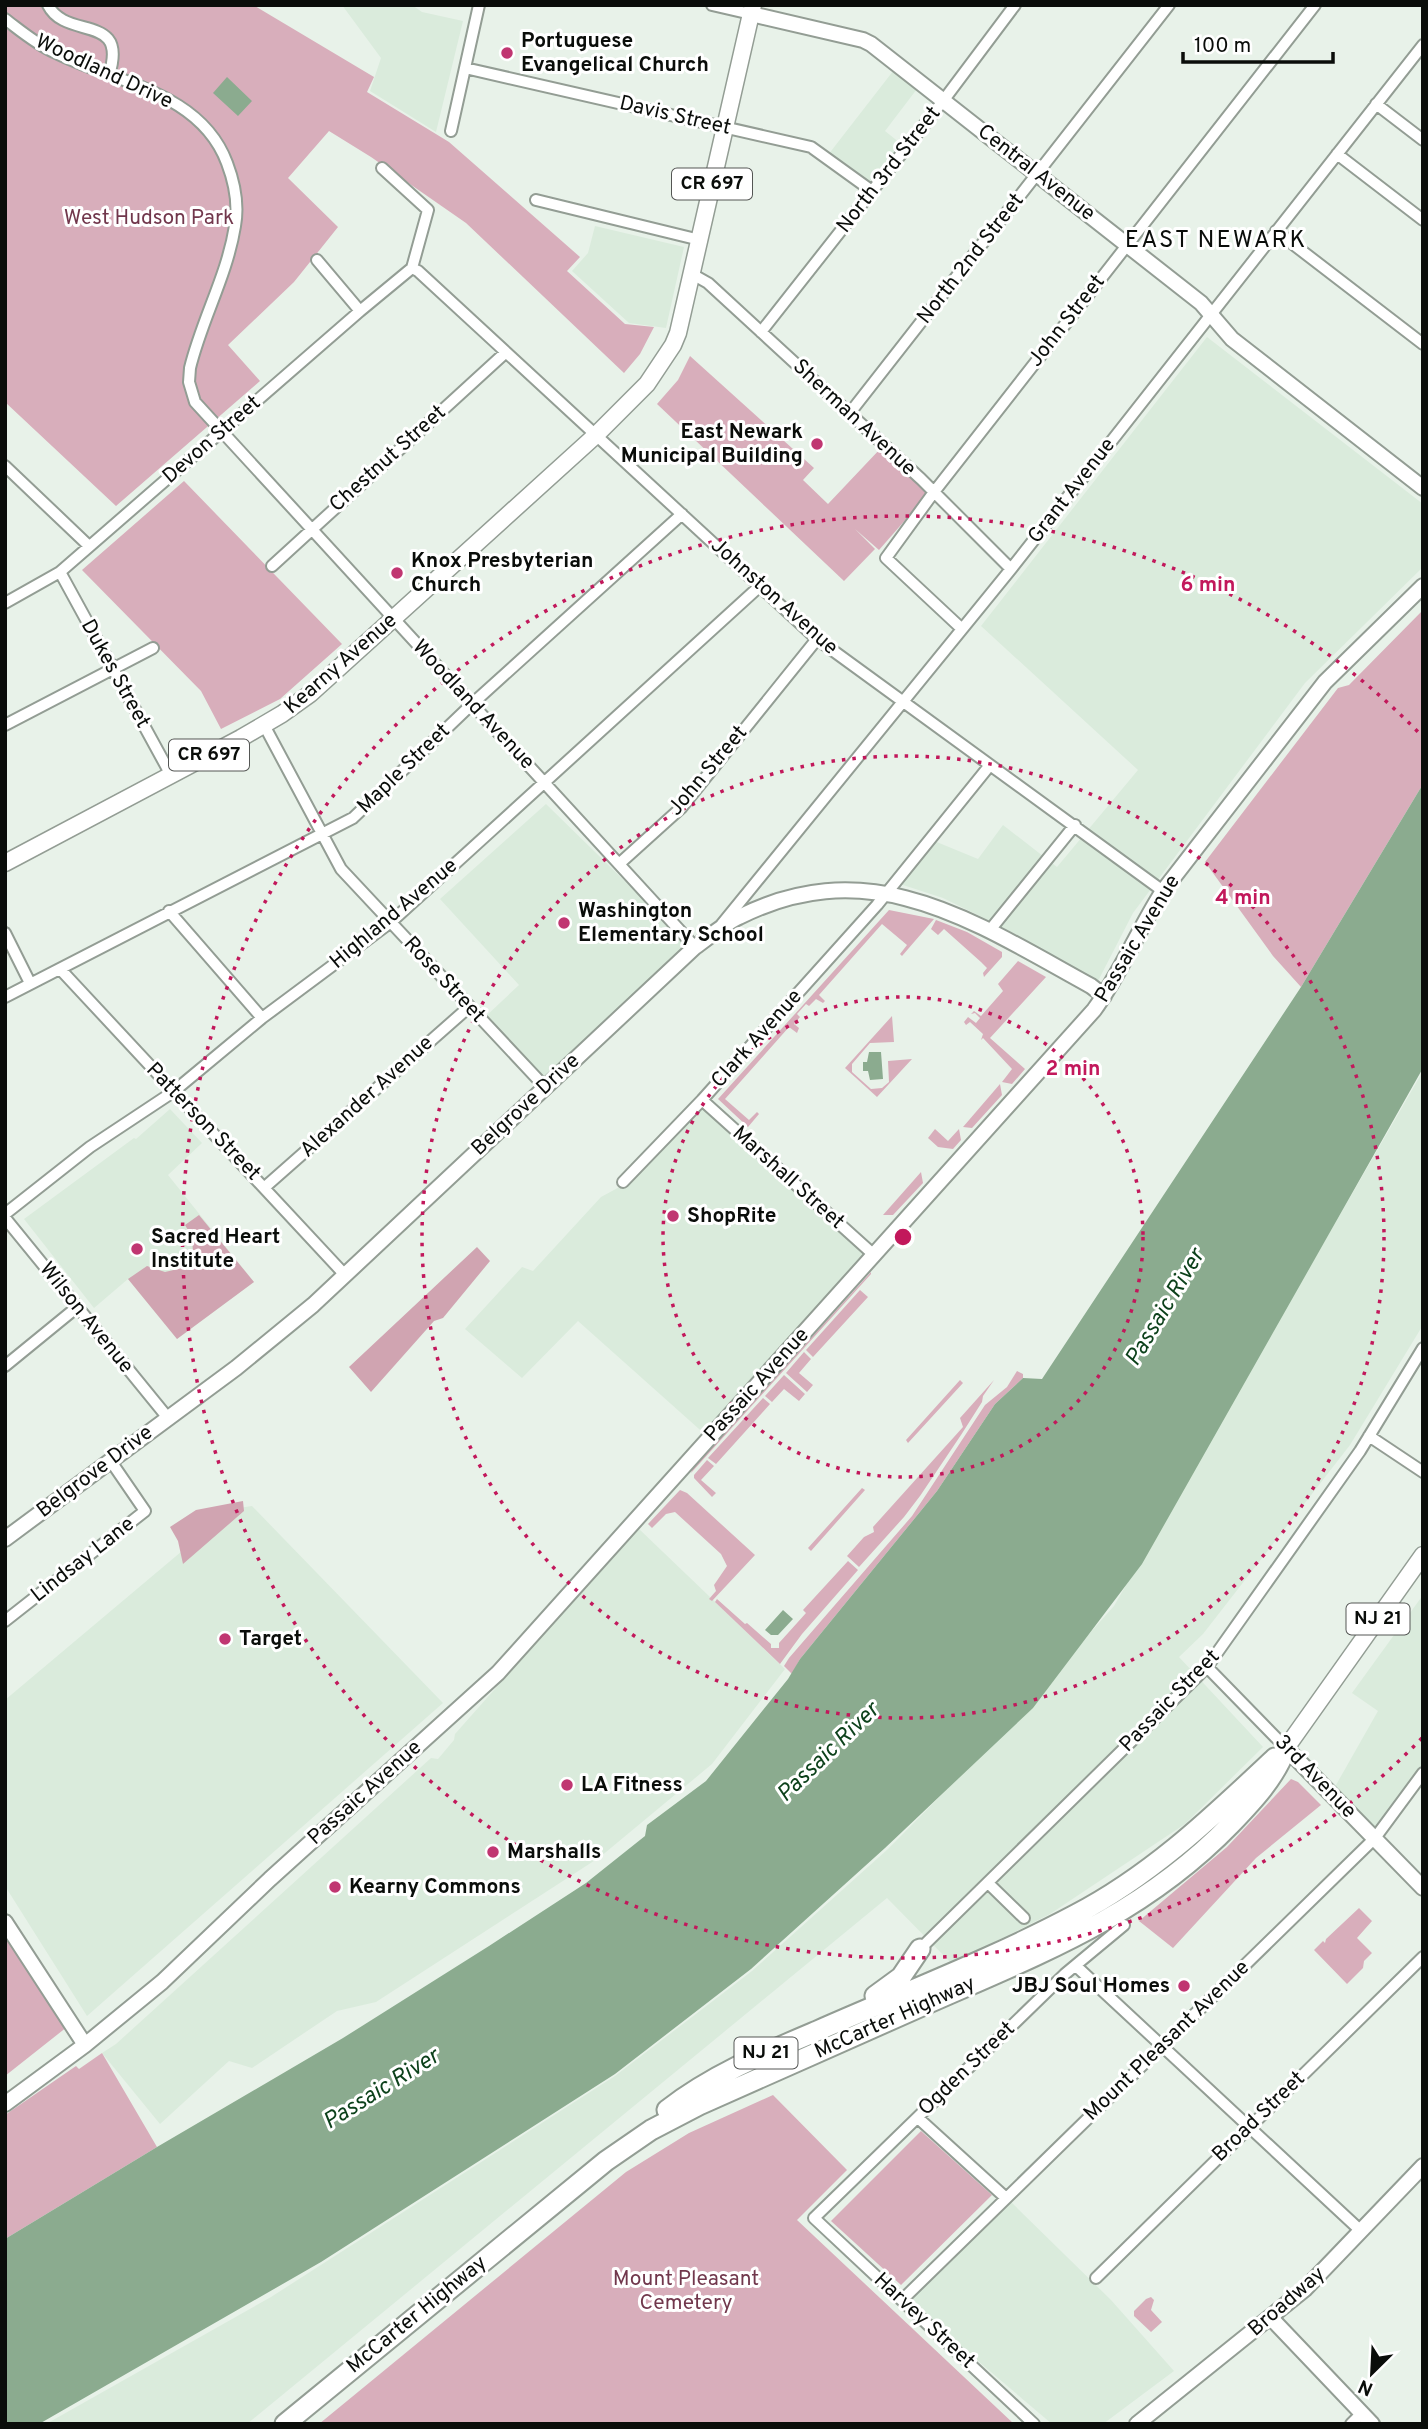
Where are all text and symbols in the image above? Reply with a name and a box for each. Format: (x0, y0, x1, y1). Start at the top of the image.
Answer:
scale bar (1183, 21, 1334, 65)
street label: Woodland Drive (31, 28, 177, 116)
place label: Portuguese Evangelical Church (521, 28, 709, 79)
text: 100 m (1194, 33, 1251, 60)
marker: Portuguese Evangelical Church (499, 45, 515, 61)
street label: Davis Street (617, 90, 733, 142)
street label: North 3rd Street (831, 101, 947, 239)
street label: Central Avenue (972, 119, 1100, 227)
road number: CR 697 (672, 168, 752, 200)
street label: North 2nd Street (911, 188, 1031, 330)
park label: West Hudson Park (64, 205, 234, 232)
district label: EAST NEWARK (1125, 226, 1307, 256)
street label: John Street (1023, 269, 1111, 373)
street label: Sherman Avenue (786, 354, 922, 482)
street label: Devon Street (157, 390, 267, 490)
street label: Chestnut Street (324, 399, 452, 519)
place label: East Newark Municipal Building (621, 419, 803, 470)
street label: Grant Avenue (1022, 433, 1122, 549)
marker: East Newark Municipal Building (809, 436, 825, 452)
street label: Johnston Avenue (705, 533, 843, 661)
place label: Knox Presbyterian Church (411, 548, 593, 599)
marker: Knox Presbyterian Church (389, 565, 405, 581)
text: 6 min (1181, 572, 1235, 599)
street label: Kearny Avenue (279, 608, 403, 720)
street label: Dukes Street (74, 615, 156, 733)
street label: Woodland Avenue (406, 634, 540, 776)
street label: Maple Street (352, 718, 456, 820)
street label: John Street (662, 720, 754, 822)
road number: CR 697 (169, 740, 249, 770)
street label: Highland Avenue (325, 853, 463, 975)
street label: Passaic Avenue (1089, 870, 1187, 1008)
text: 4 min (1215, 885, 1271, 912)
place label: Washington Elementary School (578, 898, 764, 949)
marker: Washington Elementary School (556, 915, 572, 931)
street label: Rose Street (397, 931, 491, 1029)
street label: Clark Avenue (706, 984, 808, 1094)
street label: Alexander Avenue (295, 1030, 439, 1164)
street label: Belgrove Drive (466, 1048, 586, 1162)
text: 2 min (1046, 1056, 1100, 1083)
street label: Patterson Street (140, 1057, 266, 1187)
street label: Marshall Street (726, 1120, 850, 1236)
place label: ShopRite (687, 1203, 777, 1230)
marker: ShopRite (665, 1208, 681, 1224)
place label: Sacred Heart Institute (151, 1224, 280, 1275)
centre of rings (891, 1225, 915, 1249)
marker: Sacred Heart Institute (129, 1241, 145, 1257)
water label: Passaic River (1120, 1242, 1213, 1372)
street label: Wilson Avenue (33, 1257, 139, 1379)
street label: Passaic Avenue (699, 1322, 815, 1448)
street label: Belgrove Drive (32, 1420, 158, 1524)
street label: Lindsay Lane (26, 1511, 140, 1609)
road number: NJ 21 (1346, 1604, 1410, 1634)
place label: Target (239, 1626, 302, 1653)
marker: Target (217, 1631, 233, 1647)
street label: Passaic Street (1114, 1644, 1226, 1758)
water label: Passaic River (772, 1695, 888, 1809)
street label: 3rd Avenue (1268, 1729, 1362, 1825)
street label: Passaic Avenue (302, 1735, 428, 1851)
place label: LA Fitness (581, 1772, 683, 1799)
marker: LA Fitness (559, 1777, 575, 1793)
place label: Marshalls (507, 1839, 601, 1866)
marker: Marshalls (485, 1844, 501, 1860)
place label: Kearny Commons (349, 1874, 521, 1901)
marker: Kearny Commons (327, 1879, 343, 1895)
street label: Mount Pleasant Avenue (1078, 1955, 1256, 2127)
street label: McCarter Highway (810, 1970, 980, 2066)
place label: JBJ Soul Homes (1012, 1973, 1170, 2000)
marker: JBJ Soul Homes (1176, 1978, 1192, 1994)
street label: Ogden Street (913, 2016, 1021, 2122)
road number: NJ 21 (734, 2038, 798, 2068)
water label: Passaic River (319, 2042, 447, 2137)
street label: Broad Street (1207, 2066, 1311, 2168)
street label: McCarter Highway (341, 2250, 493, 2380)
street label: Broadway (1243, 2261, 1331, 2343)
park label: Mount Pleasant Cemetery (613, 2266, 759, 2317)
street label: Harvey Street (868, 2267, 980, 2375)
north arrow (1337, 2338, 1407, 2408)
text: N (1355, 2373, 1377, 2400)

